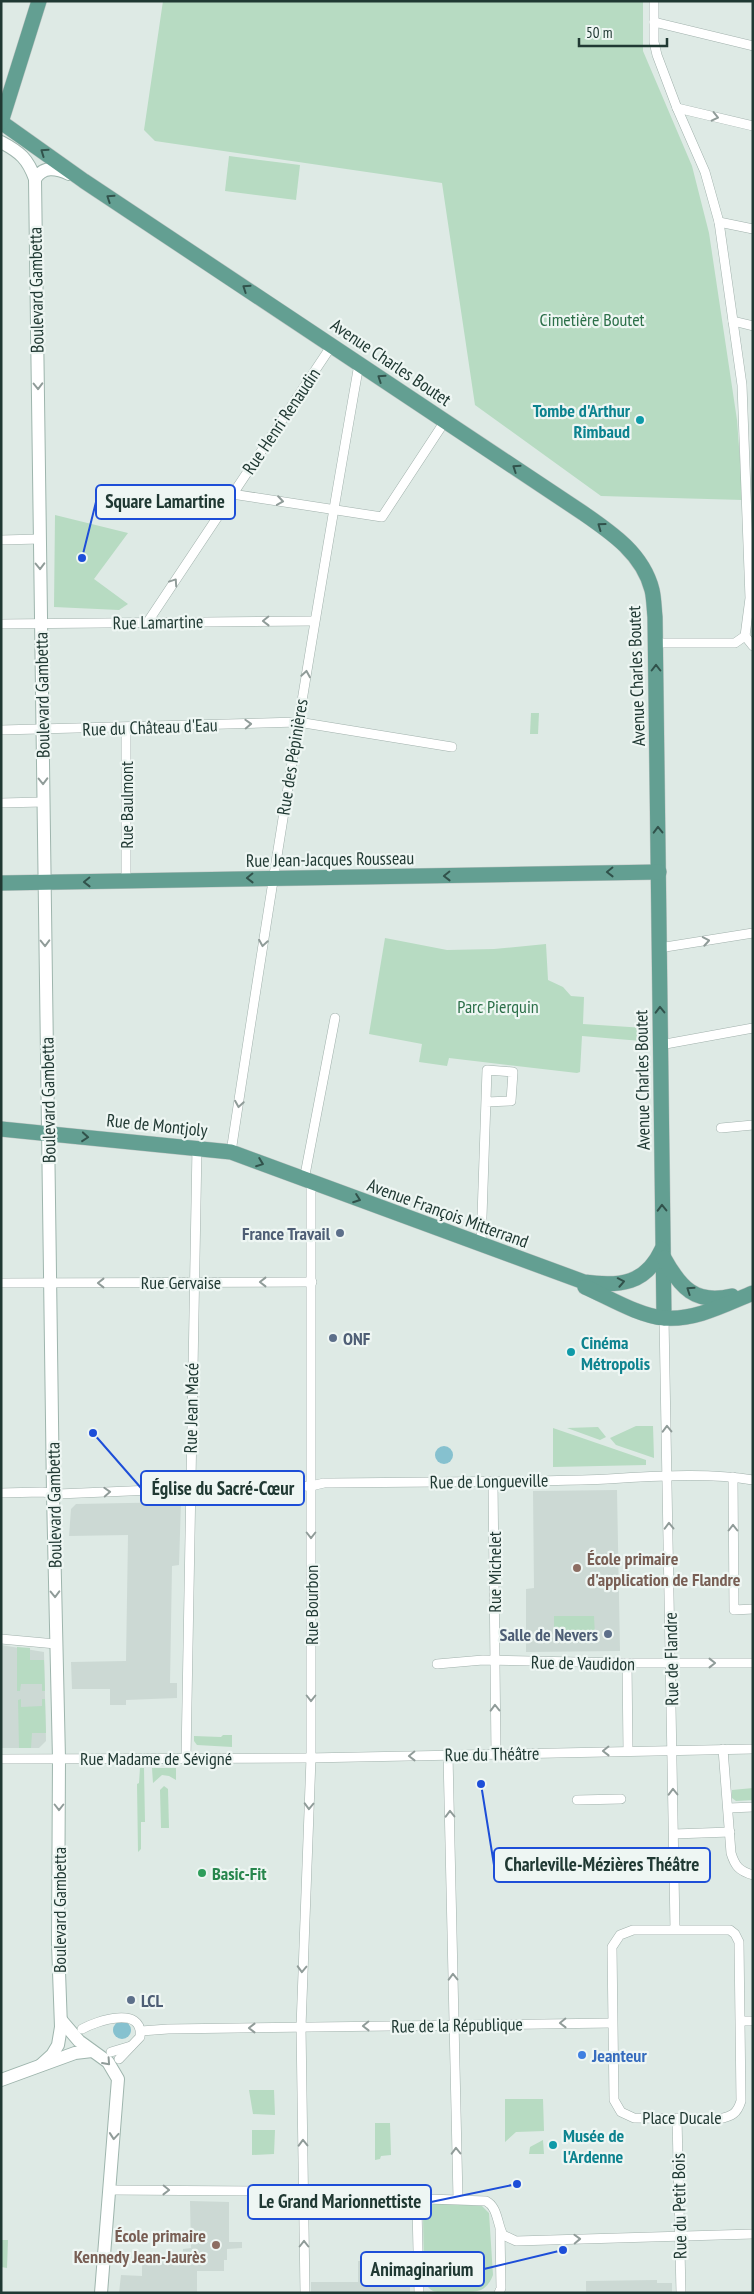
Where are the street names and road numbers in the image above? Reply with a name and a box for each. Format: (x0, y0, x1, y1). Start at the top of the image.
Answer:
street label: Boulevard Gambetta (23, 227, 49, 353)
street label: Avenue Charles Boutet (326, 313, 456, 411)
street label: Rue Henri Renaudin (237, 363, 325, 479)
street label: Avenue Charles Boutet (622, 605, 650, 747)
street label: Rue Lamartine (113, 610, 203, 634)
street label: Boulevard Gambetta (29, 632, 55, 758)
street label: Rue des Pépinières (271, 697, 313, 817)
street label: Rue du Château d'Eau (82, 713, 218, 741)
street label: Rue Baulmont (115, 761, 138, 849)
street label: Rue Jean-Jacques Rousseau (246, 846, 414, 872)
street label: Avenue Charles Boutet (629, 1010, 655, 1150)
street label: Boulevard Gambetta (35, 1037, 61, 1163)
street label: Rue de Montjoly (105, 1108, 209, 1142)
street label: Avenue François Mitterrand (364, 1173, 532, 1253)
street label: Rue Gervaise (141, 1271, 221, 1294)
street label: Rue Jean Macé (179, 1363, 203, 1453)
street label: Boulevard Gambetta (41, 1442, 67, 1568)
street label: Rue de Longueville (430, 1468, 548, 1494)
street label: Rue Michelet (483, 1531, 506, 1613)
street label: Rue Bourbon (300, 1565, 323, 1645)
street label: Rue de Flandre (659, 1612, 683, 1706)
street label: Rue de Vaudidon (531, 1651, 635, 1675)
street label: Rue du Théâtre (445, 1742, 539, 1766)
street label: Rue Madame de Sévigné (80, 1747, 232, 1770)
street label: Boulevard Gambetta (48, 1847, 71, 1973)
street label: Rue de la République (391, 2012, 523, 2038)
street label: Place Ducale (642, 2106, 722, 2129)
street label: Rue du Petit Bois (667, 2153, 691, 2259)

